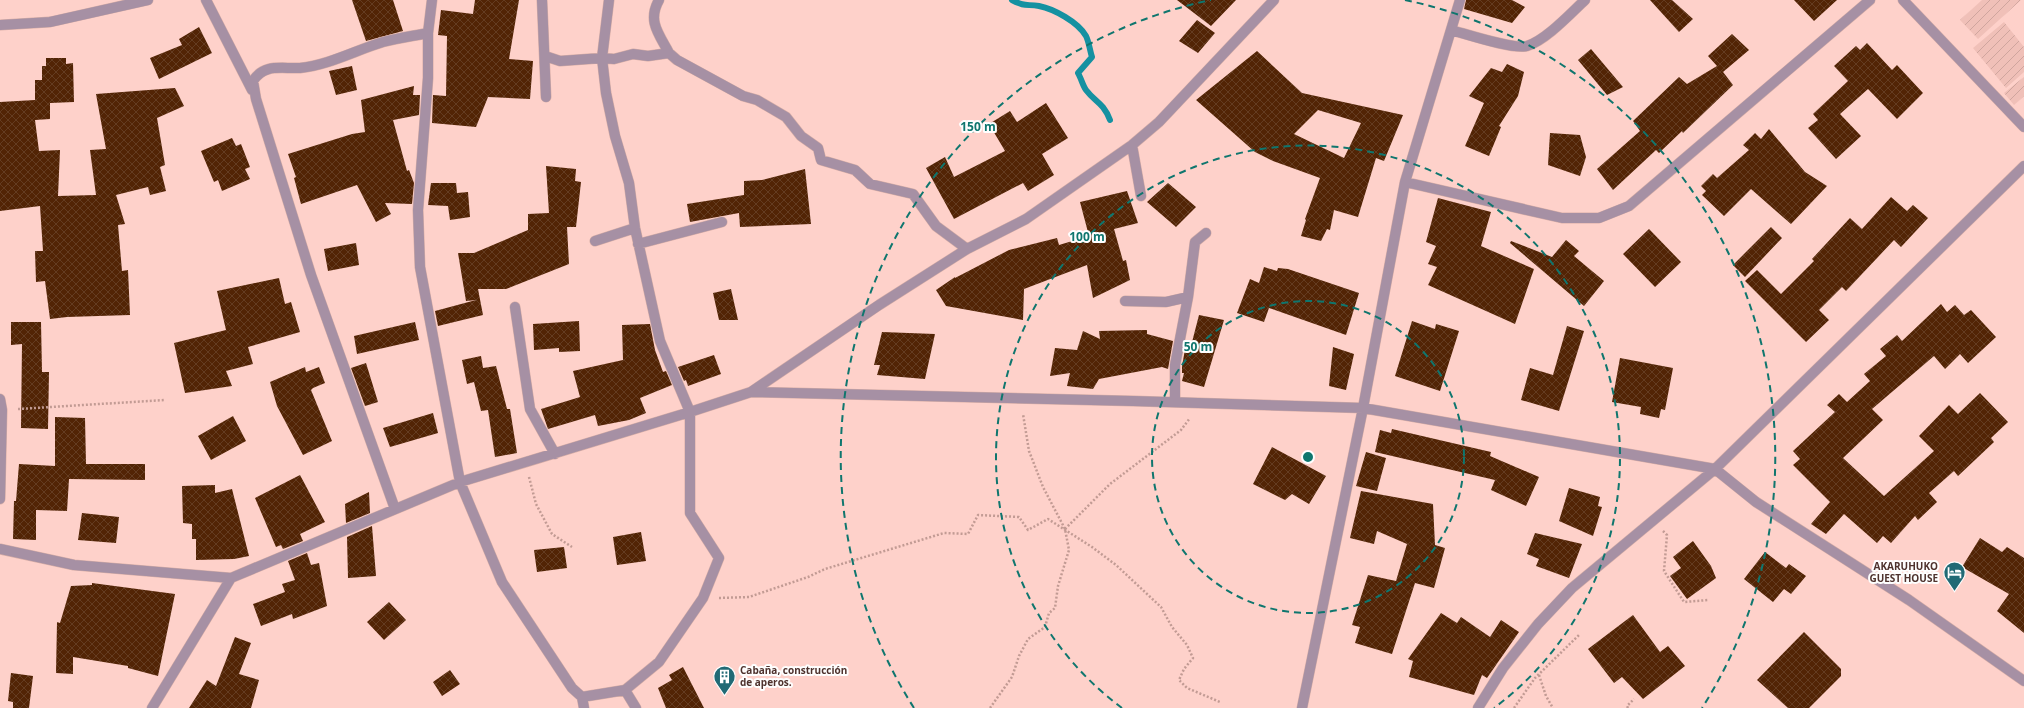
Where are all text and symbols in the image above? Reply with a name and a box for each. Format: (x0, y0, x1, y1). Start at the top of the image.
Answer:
text: 150 m (960, 118, 996, 135)
text: 100 m (1069, 228, 1105, 245)
text: 50 m (1184, 338, 1212, 355)
centre of rings (1301, 450, 1315, 464)
place label: AKARUHUKO GUEST HOUSE (1869, 559, 1938, 585)
hotel icon: AKARUHUKO GUEST HOUSE (1941, 559, 1967, 592)
building icon: Cabaña, construcción de aperos. (711, 663, 737, 696)
place label: Cabaña, construcción de aperos. (740, 663, 847, 689)

